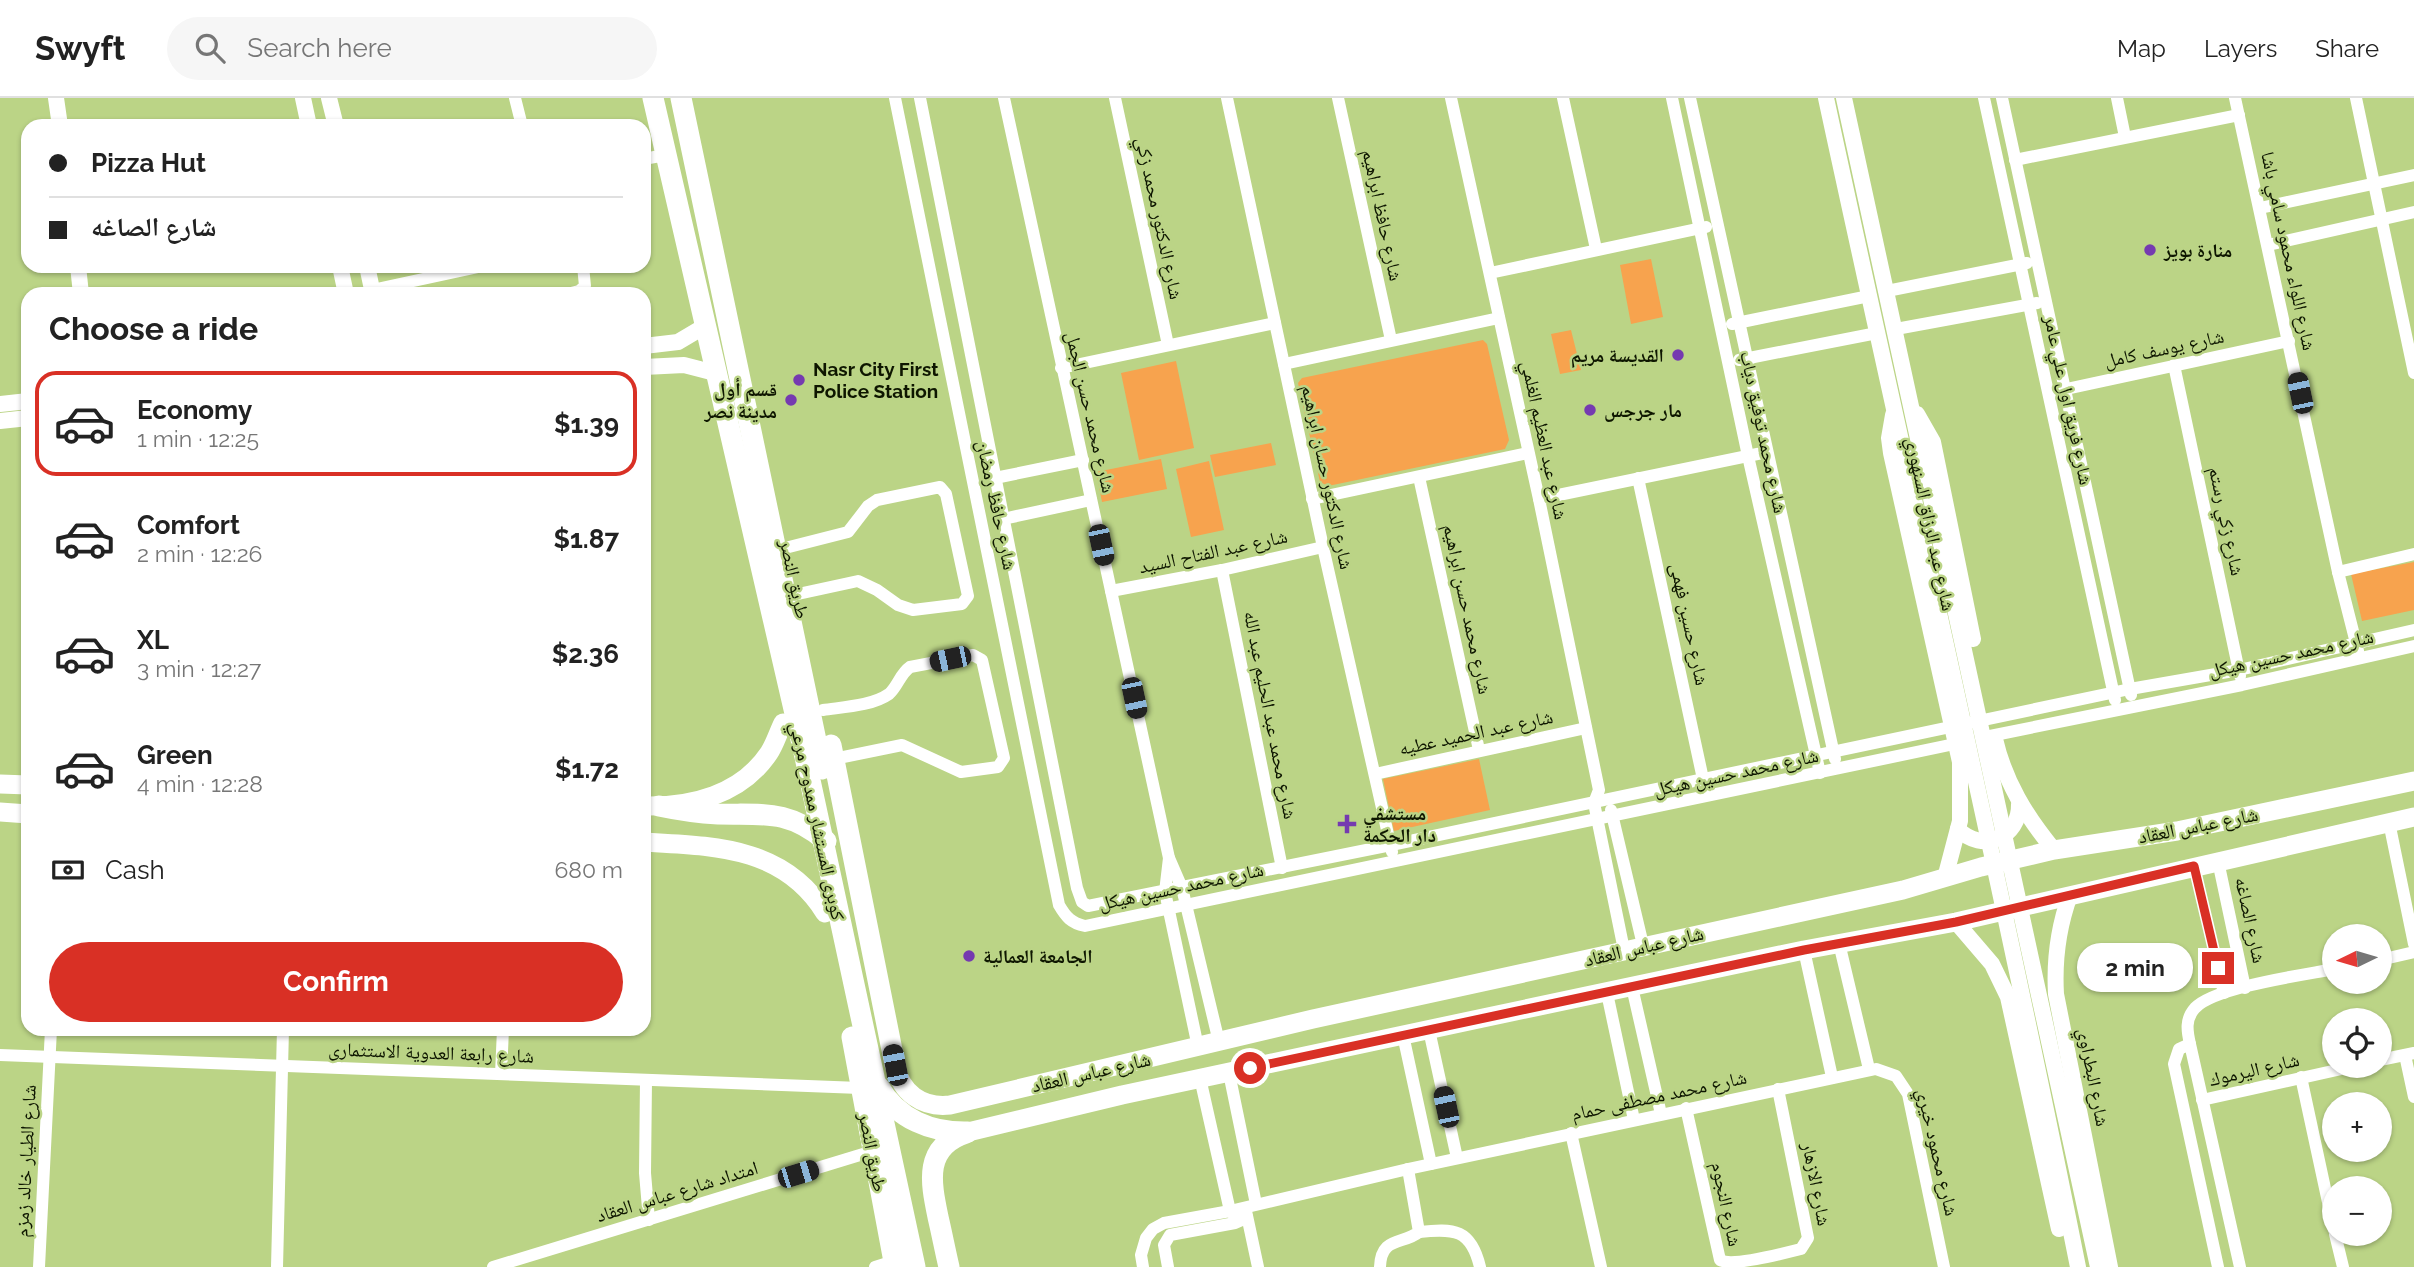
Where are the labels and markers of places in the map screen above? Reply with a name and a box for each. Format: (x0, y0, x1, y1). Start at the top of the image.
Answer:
place label: منارة بويز (2163, 239, 2232, 262)
marker: منارة بويز (2142, 242, 2158, 258)
place label: القديسة مريم (1571, 344, 1664, 368)
marker: القديسة مريم (1670, 347, 1686, 363)
place label: Nasr City First Police Station (813, 358, 939, 402)
marker: Nasr City First Police Station (791, 372, 807, 388)
place label: قسم أول مدينة نصر (704, 378, 777, 423)
marker: قسم أول مدينة نصر (783, 392, 799, 408)
place label: مار جرجس (1604, 399, 1682, 422)
marker: مار جرجس (1582, 402, 1598, 418)
place label: مستشفي دار الحكمة (1363, 802, 1436, 846)
marker: مستشفي دار الحكمة (1337, 814, 1357, 834)
place label: الجامعة العمالية (983, 945, 1093, 968)
marker: الجامعة العمالية (961, 948, 977, 964)

